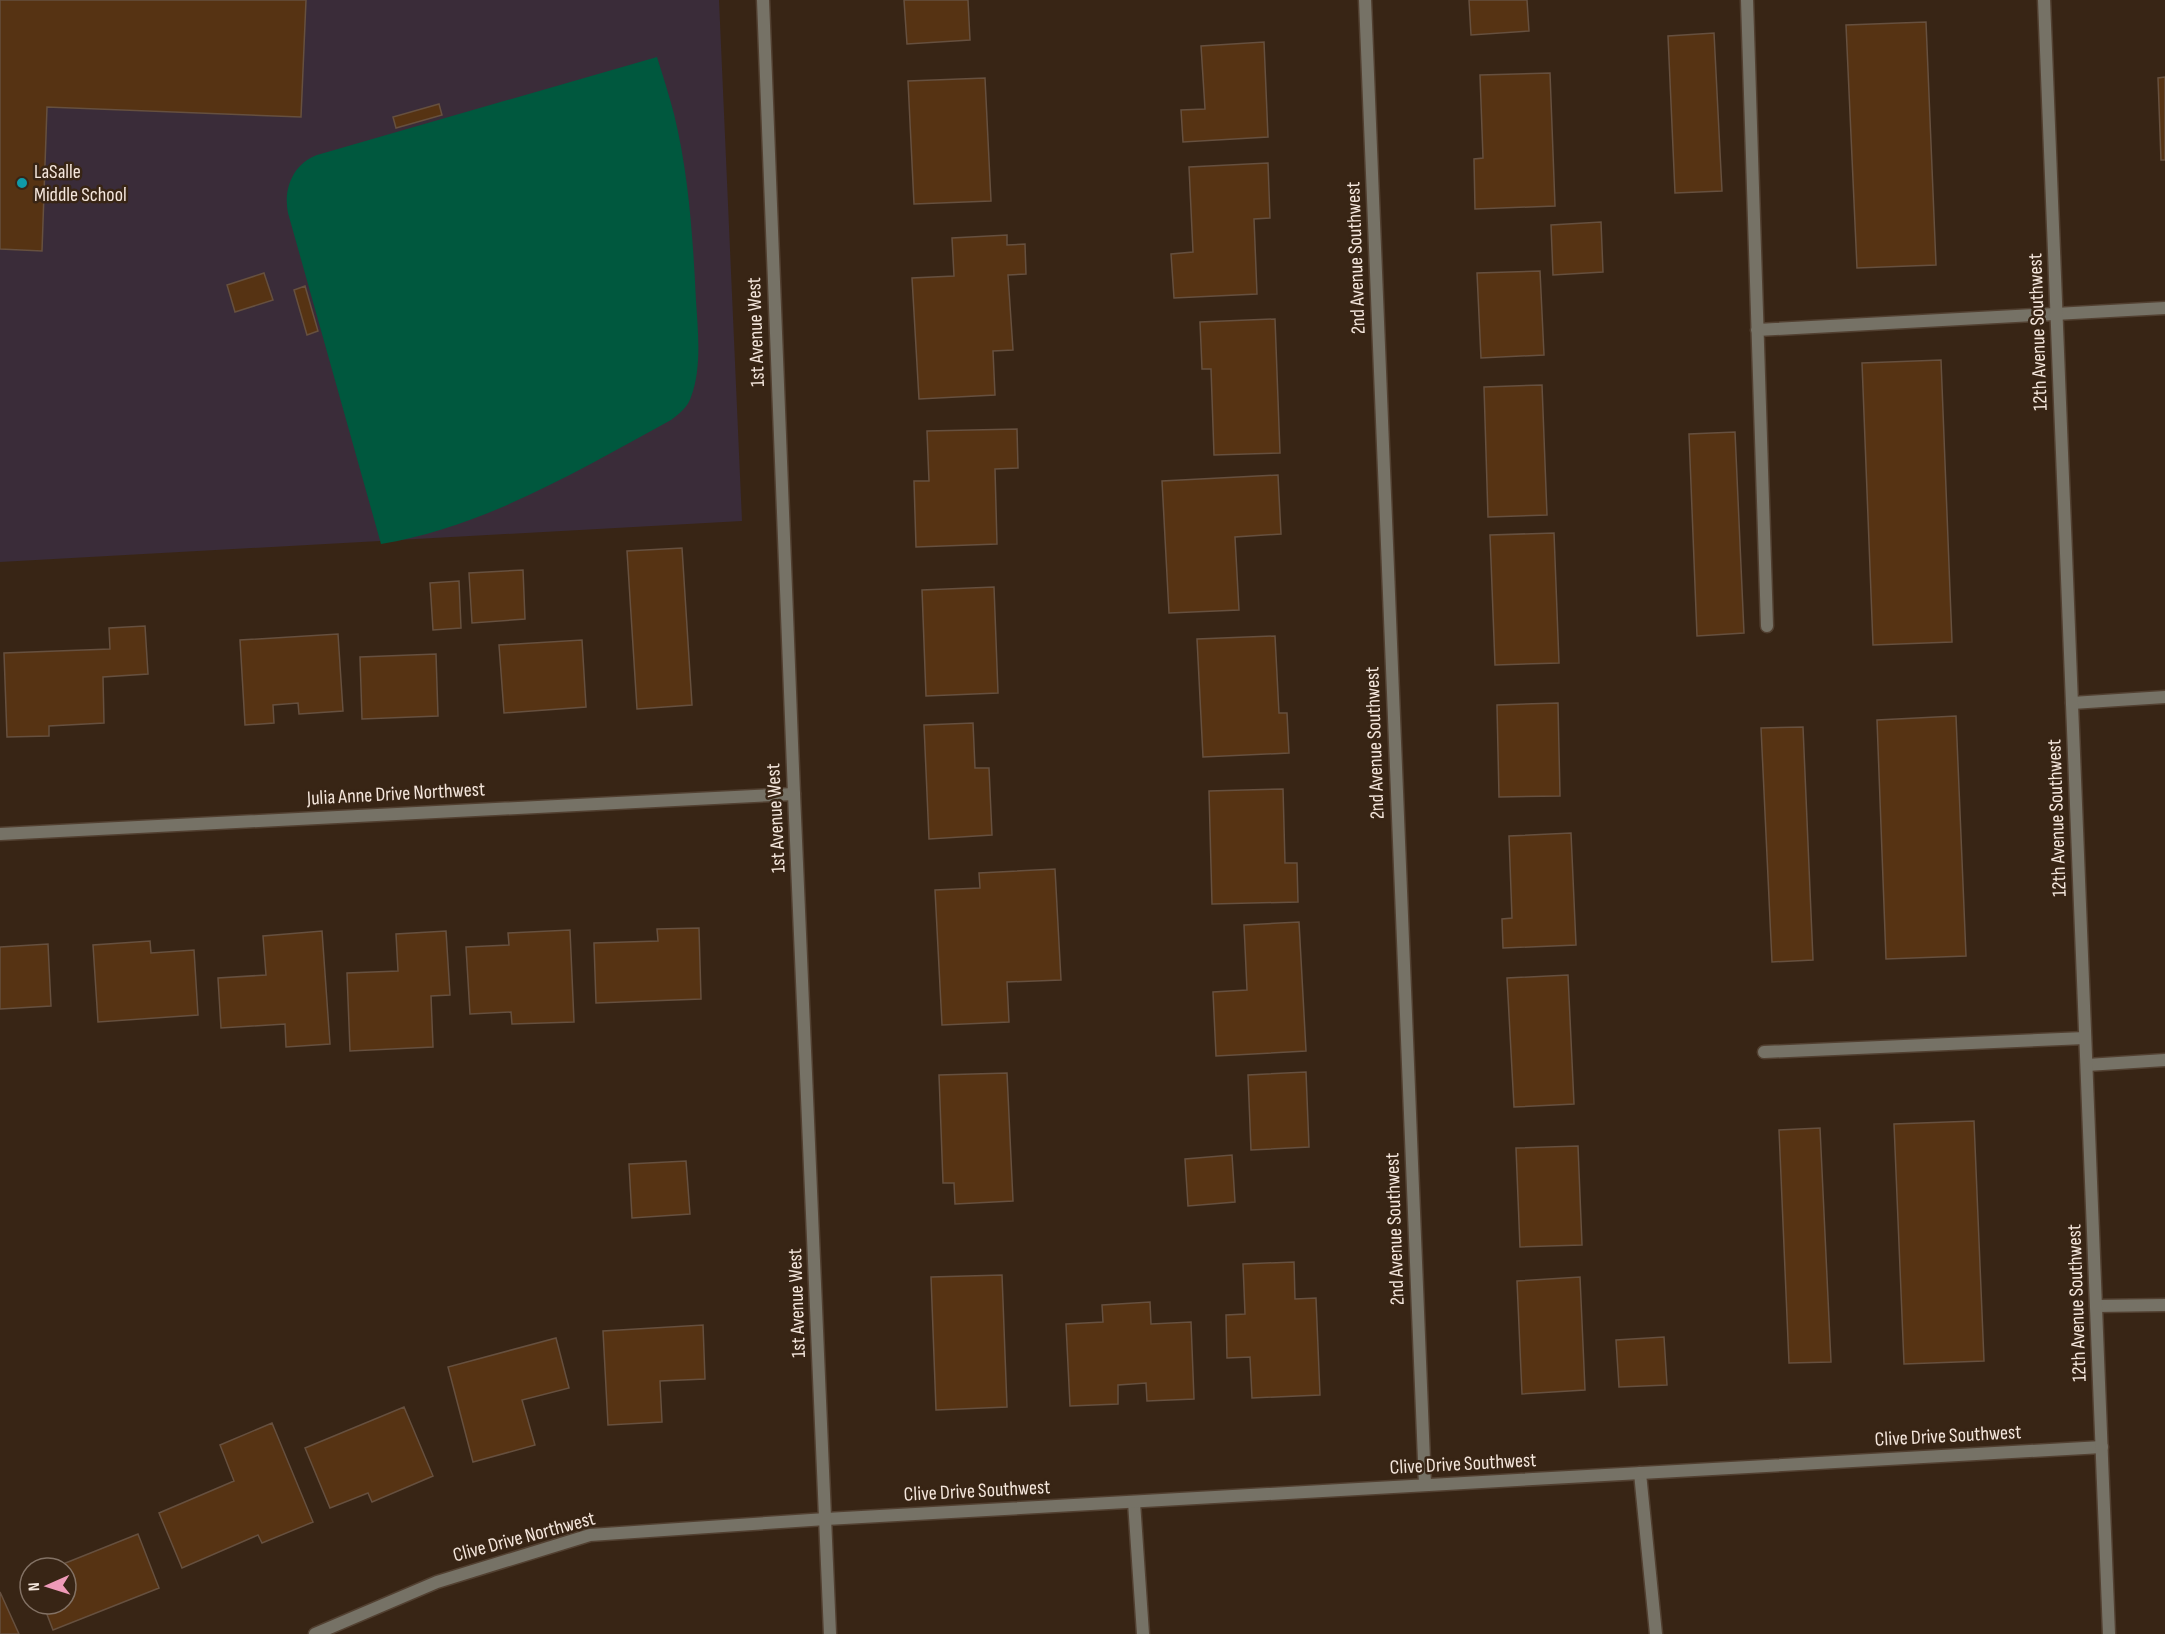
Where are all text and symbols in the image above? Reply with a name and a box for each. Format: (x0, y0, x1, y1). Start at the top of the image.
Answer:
place label: LaSalle Middle School (34, 160, 127, 207)
marker: LaSalle Middle School (15, 176, 29, 190)
street label: 2nd Avenue Southwest (1341, 181, 1371, 335)
street label: 12th Avenue Southwest (2023, 253, 2053, 411)
street label: 1st Avenue West (742, 277, 770, 387)
street label: 2nd Avenue Southwest (1360, 666, 1390, 820)
street label: 12th Avenue Southwest (2042, 739, 2072, 897)
street label: 1st Avenue West (761, 763, 791, 873)
street label: Julia Anne Drive Northwest (305, 777, 486, 811)
street label: 2nd Avenue Southwest (1380, 1152, 1410, 1306)
street label: 12th Avenue Southwest (2062, 1224, 2092, 1382)
street label: 1st Avenue West (783, 1248, 811, 1358)
street label: Clive Drive Southwest (1874, 1420, 2022, 1452)
street label: Clive Drive Southwest (1389, 1448, 1537, 1480)
street label: Clive Drive Southwest (903, 1475, 1051, 1507)
street label: Clive Drive Northwest (450, 1507, 598, 1567)
north arrow (18, 1556, 78, 1616)
text: N (25, 1582, 44, 1591)

